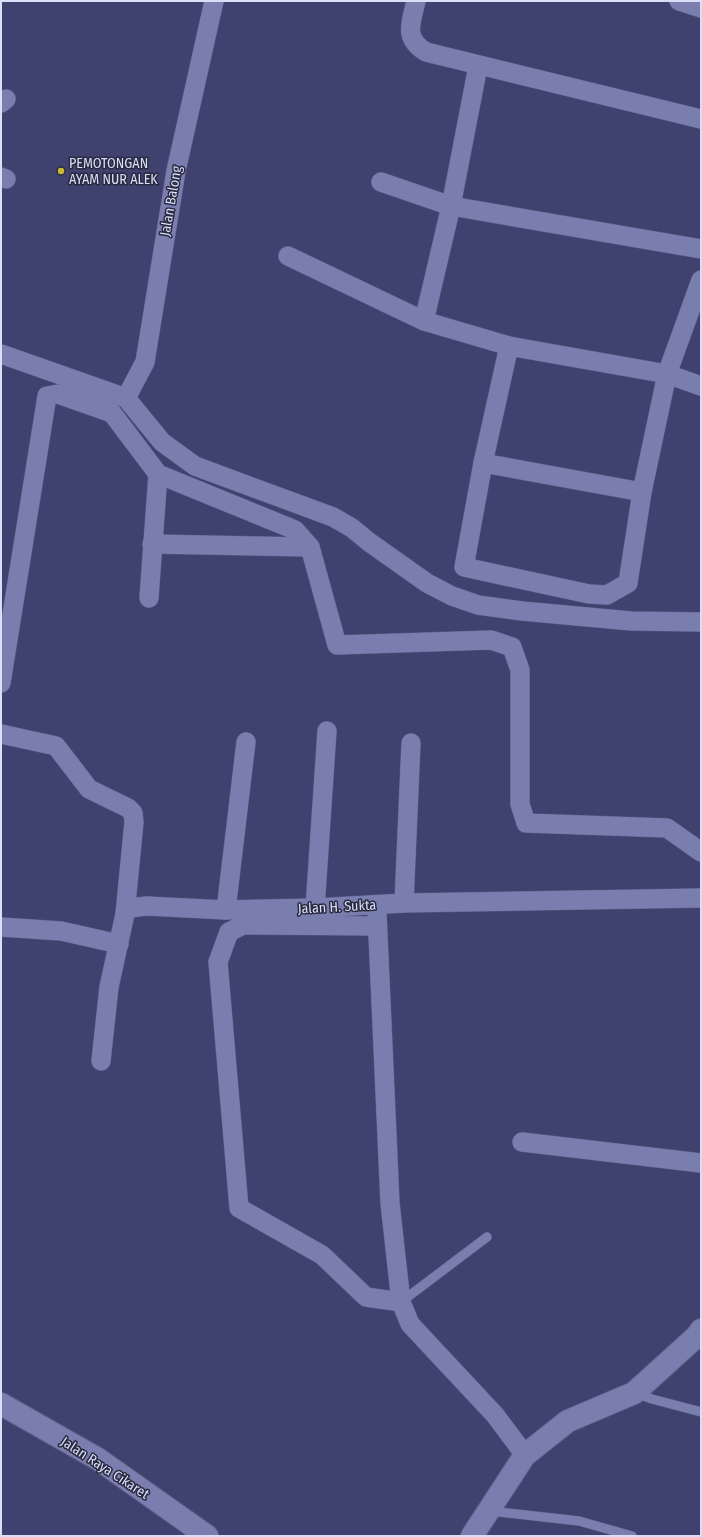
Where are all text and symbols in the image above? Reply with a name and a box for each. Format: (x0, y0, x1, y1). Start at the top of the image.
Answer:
place label: PEMOTONGAN AYAM NUR ALEK (69, 155, 158, 188)
street label: Jalan Balong (156, 164, 186, 237)
marker: PEMOTONGAN AYAM NUR ALEK (56, 166, 66, 176)
street label: Jalan H. Sukta (297, 896, 377, 918)
street label: Jalan Raya Cikaret (58, 1433, 153, 1503)

